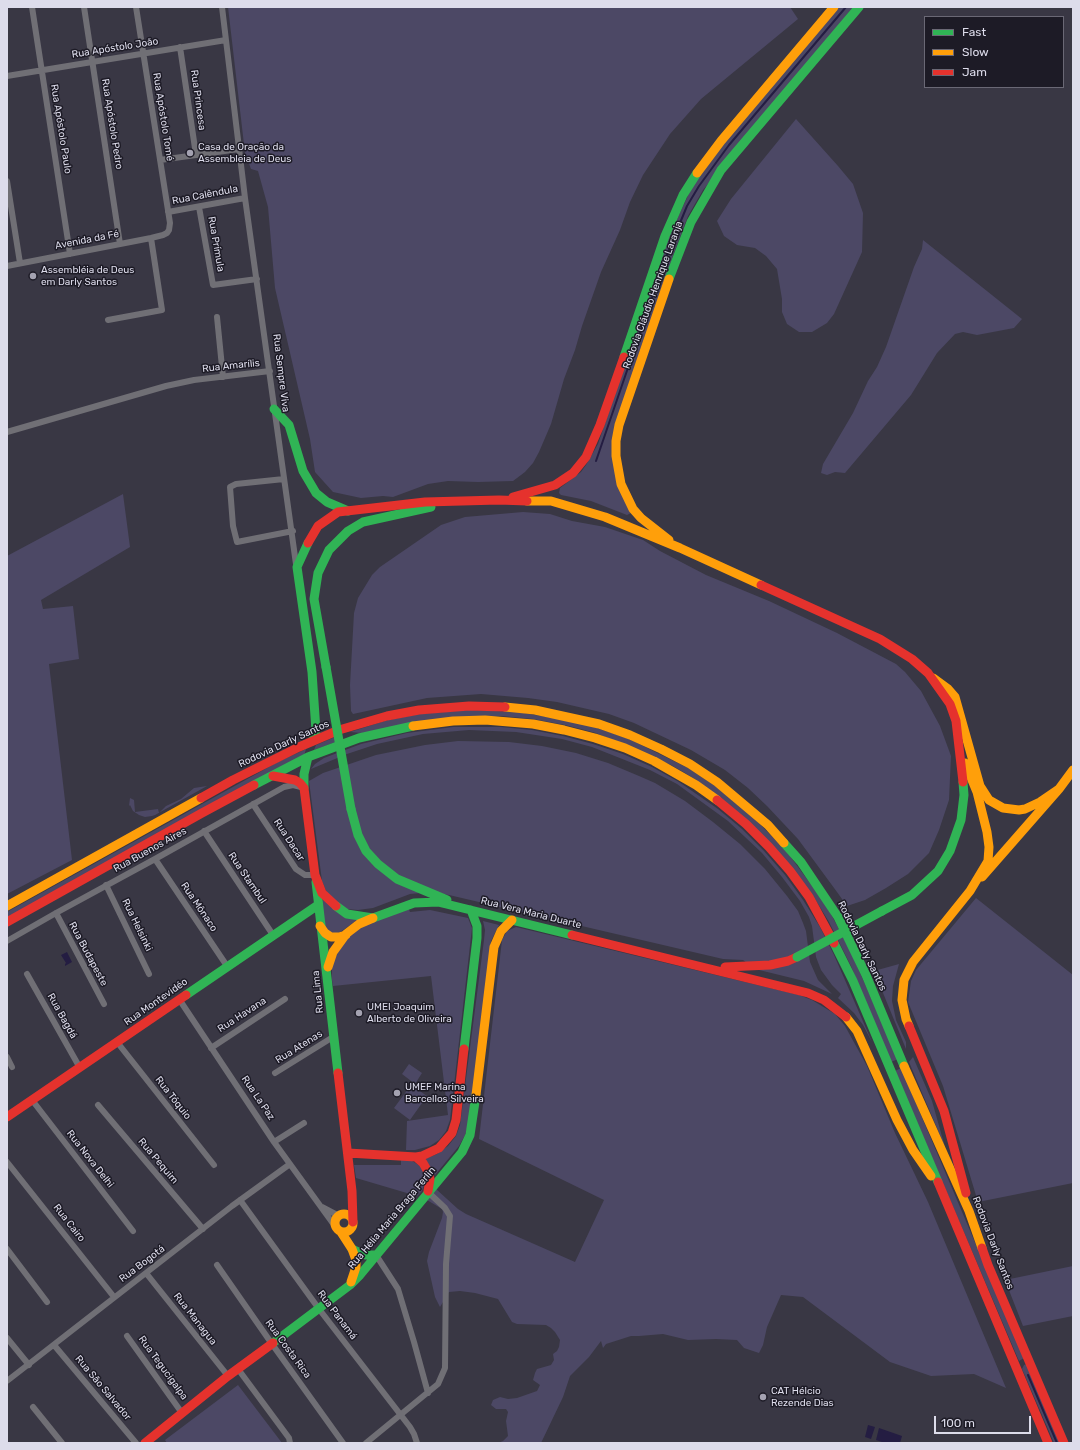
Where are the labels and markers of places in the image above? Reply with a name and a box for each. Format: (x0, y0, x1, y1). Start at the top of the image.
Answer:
place label: Casa de Oração da Assembleia de Deus (198, 141, 291, 164)
marker: Casa de Oração da Assembleia de Deus (185, 148, 195, 158)
place label: Assembléia de Deus em Darly Santos (41, 264, 134, 288)
marker: Assembléia de Deus em Darly Santos (28, 271, 38, 281)
place label: UMEI Joaquim Alberto de Oliveira (367, 1001, 452, 1024)
marker: UMEI Joaquim Alberto de Oliveira (354, 1008, 364, 1018)
place label: UMEF Marina Barcellos Silveira (405, 1081, 484, 1104)
marker: UMEF Marina Barcellos Silveira (392, 1088, 402, 1098)
place label: CAT Hélcio Rezende Dias (771, 1385, 834, 1408)
marker: CAT Hélcio Rezende Dias (758, 1392, 768, 1402)

